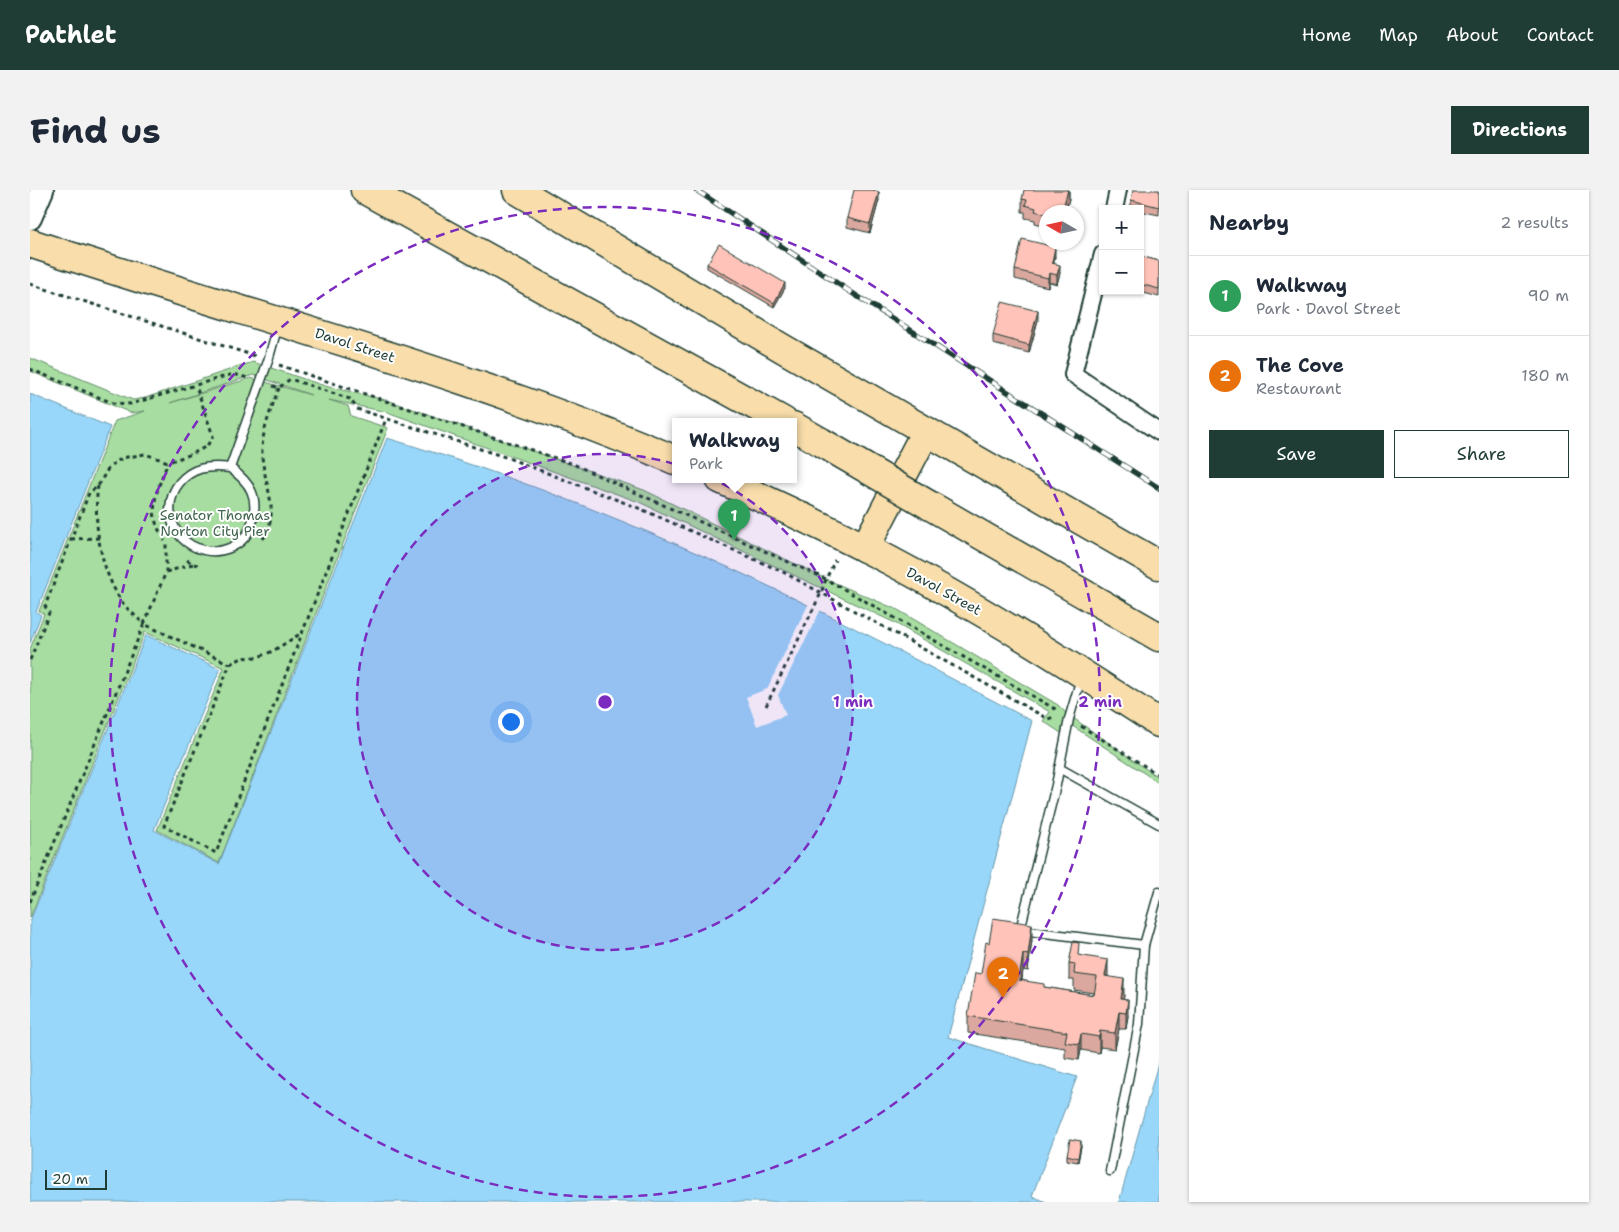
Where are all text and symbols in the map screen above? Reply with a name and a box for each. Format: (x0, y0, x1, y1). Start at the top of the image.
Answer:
text: Pathlet (25, 19, 116, 51)
text: Home (1302, 23, 1351, 47)
text: Map (1379, 23, 1418, 47)
text: About (1446, 23, 1499, 47)
text: Contact (1527, 23, 1594, 47)
button: Directions (1451, 106, 1589, 154)
text: Find us (30, 107, 161, 154)
north arrow (1039, 205, 1084, 250)
map controls (1099, 205, 1144, 295)
button: + (1099, 205, 1144, 250)
text: Nearby (1209, 209, 1289, 237)
text: 2 results (1500, 212, 1569, 233)
button: − (1099, 250, 1144, 295)
text: Walkway (1256, 273, 1347, 298)
text: 1 (1221, 285, 1229, 306)
text: 90 m (1528, 285, 1569, 306)
text: Park · Davol Street (1256, 298, 1401, 319)
street label: Davol Street (313, 324, 397, 366)
text: The Cove (1256, 353, 1344, 378)
text: 2 (1219, 365, 1231, 386)
text: 180 m (1521, 365, 1569, 386)
text: Restaurant (1256, 378, 1342, 399)
popup (672, 418, 797, 483)
text: Walkway (689, 428, 780, 453)
button: Save (1209, 430, 1384, 478)
button: Share (1394, 430, 1569, 478)
text: Park (689, 453, 723, 474)
pin: 1 (718, 499, 750, 540)
park label: Senator Thomas Norton City Pier (160, 506, 270, 540)
street label: Davol Street (903, 563, 985, 619)
text: 1 min (833, 692, 873, 712)
text: 2 min (1078, 692, 1122, 712)
centre of rings (596, 693, 614, 711)
your location (498, 709, 524, 735)
pin: 2 (987, 957, 1019, 998)
scale bar (45, 1167, 108, 1190)
text: 20 m (52, 1170, 88, 1188)

